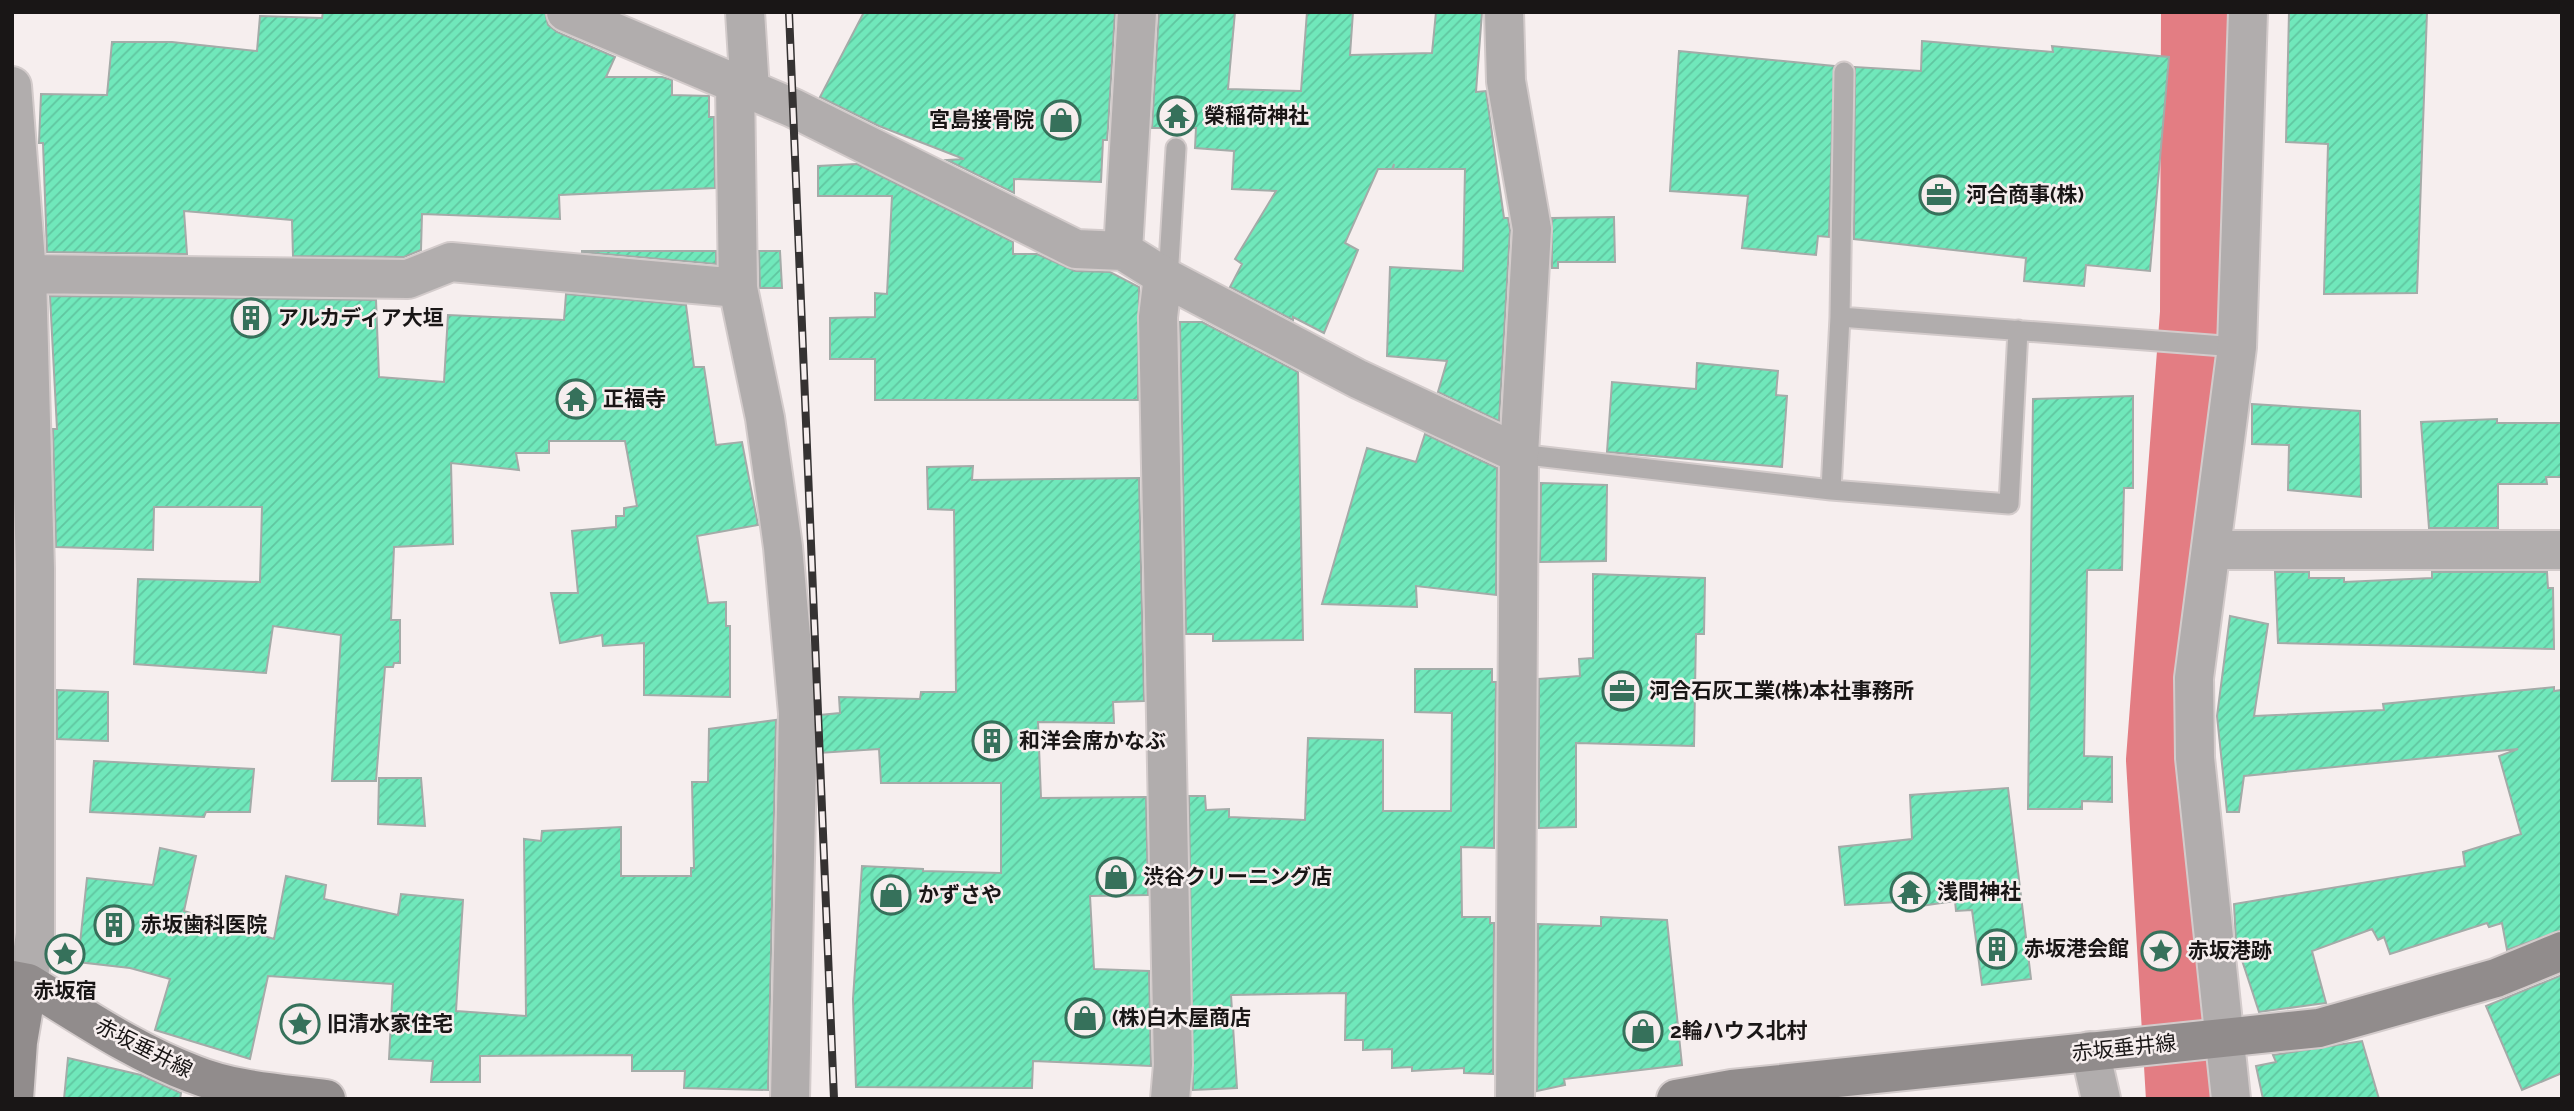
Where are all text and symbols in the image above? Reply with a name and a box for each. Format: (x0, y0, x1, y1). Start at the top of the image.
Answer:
temple icon: 榮稲荷神社 (1156, 95, 1198, 137)
shop icon: 宮島接骨院 (1040, 99, 1082, 141)
place label: 榮稲荷神社 (1204, 103, 1309, 128)
place label: 宮島接骨院 (929, 107, 1034, 132)
office icon: 河合商事(株) (1918, 174, 1960, 216)
place label: 河合商事(株) (1966, 182, 2084, 207)
building icon: アルカディア大垣 (230, 297, 272, 339)
place label: アルカディア大垣 (278, 305, 444, 330)
temple icon: 正福寺 (555, 378, 597, 420)
place label: 正福寺 (603, 386, 666, 411)
office icon: 河合石灰工業(株)本社事務所 (1601, 670, 1643, 712)
place label: 河合石灰工業(株)本社事務所 (1649, 678, 1914, 703)
building icon: 和洋会席かなぶ (971, 720, 1013, 762)
place label: 和洋会席かなぶ (1019, 728, 1166, 753)
shop icon: 渋谷クリーニング店 (1095, 856, 1137, 898)
place label: 渋谷クリーニング店 (1143, 864, 1332, 889)
temple icon: 浅間神社 (1889, 871, 1931, 913)
shop icon: かずさや (870, 874, 912, 916)
place label: 浅間神社 (1937, 879, 2021, 904)
place label: かずさや (918, 882, 1002, 907)
building icon: 赤坂歯科医院 (93, 904, 135, 946)
place label: 赤坂歯科医院 (141, 912, 267, 937)
building icon: 赤坂港会館 (1976, 928, 2018, 970)
place icon: 赤坂港跡 (2140, 930, 2182, 972)
place icon: 赤坂宿 (44, 933, 86, 975)
place label: 赤坂港会館 (2024, 936, 2129, 961)
place label: 赤坂港跡 (2188, 938, 2272, 963)
place label: 赤坂宿 (34, 978, 97, 1003)
shop icon: (株)白木屋商店 (1064, 997, 1106, 1039)
place icon: 旧清水家住宅 (279, 1003, 321, 1045)
place label: (株)白木屋商店 (1112, 1005, 1251, 1030)
shop icon: 2輪ハウス北村 (1622, 1010, 1664, 1052)
place label: 旧清水家住宅 (327, 1011, 453, 1036)
street label: 赤坂垂井線 (92, 1013, 197, 1083)
place label: 2輪ハウス北村 (1670, 1018, 1808, 1043)
street label: 赤坂垂井線 (2070, 1030, 2177, 1065)

